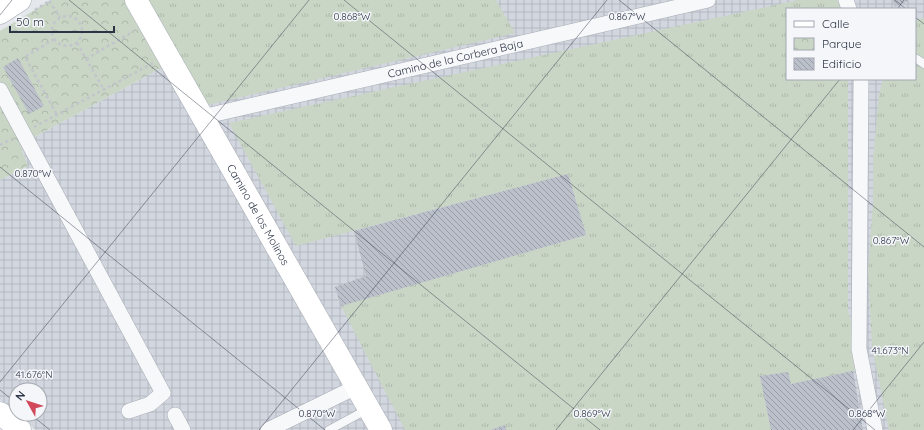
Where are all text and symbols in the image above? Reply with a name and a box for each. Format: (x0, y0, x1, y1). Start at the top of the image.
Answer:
scale bar (10, 8, 114, 34)
legend (786, 8, 916, 80)
text: 0.868°W (334, 10, 371, 23)
text: 0.867°W (609, 10, 646, 23)
text: 50 m (16, 14, 44, 29)
text: Calle (822, 16, 850, 31)
street label: Camino de la Corbera Baja (386, 36, 524, 81)
text: Parque (822, 36, 862, 51)
text: Edificio (822, 56, 862, 71)
street label: Camino de los Molinos (224, 161, 293, 268)
text: 0.870°W (15, 167, 52, 180)
text: 0.867°W (873, 234, 910, 247)
text: 41.673°N (871, 344, 909, 357)
text: 41.676°N (16, 368, 52, 381)
north arrow (8, 382, 48, 422)
text: N (12, 388, 28, 403)
text: 0.870°W (299, 407, 336, 420)
text: 0.869°W (573, 407, 611, 420)
text: 0.868°W (849, 407, 886, 420)

